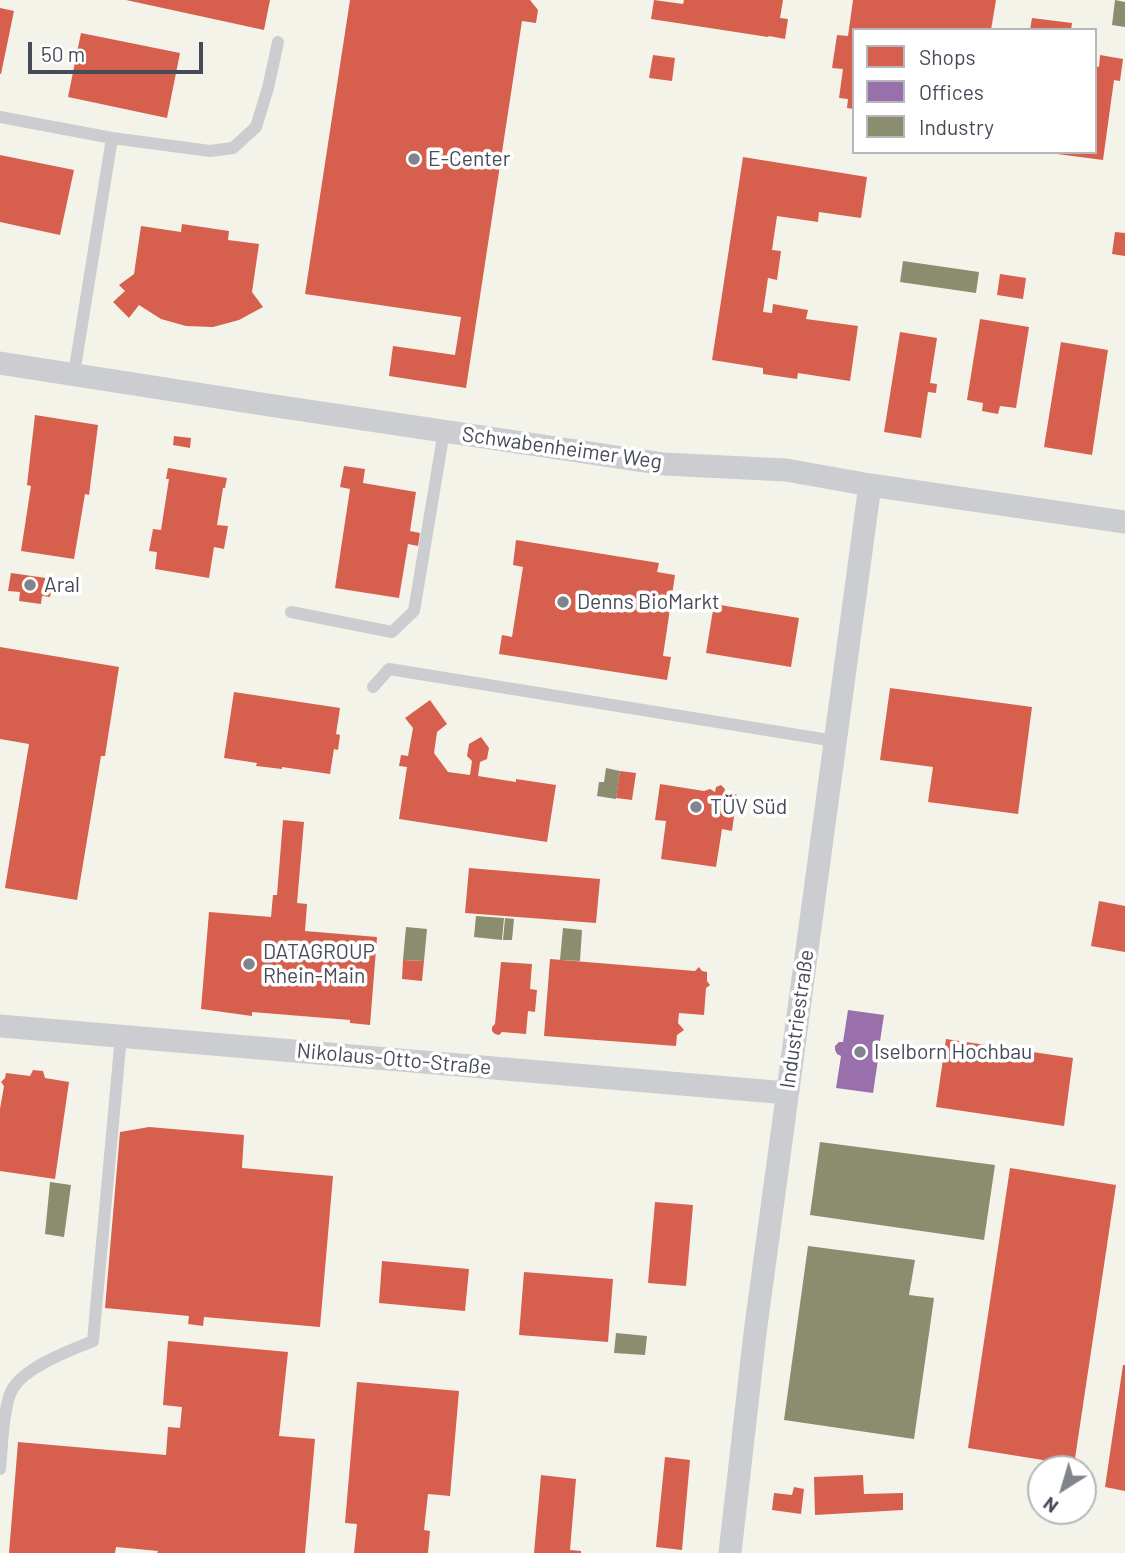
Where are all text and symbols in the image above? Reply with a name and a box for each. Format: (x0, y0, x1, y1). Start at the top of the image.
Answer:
scale bar (32, 28, 206, 72)
legend (852, 28, 1097, 154)
text: 50 m (41, 41, 85, 66)
text: Shops (919, 44, 976, 69)
text: Offices (919, 79, 984, 104)
text: Industry (919, 114, 994, 139)
place label: E-Center (428, 146, 510, 172)
marker: E-Center (406, 151, 422, 167)
street label: Schwabenheimer Weg (460, 421, 664, 475)
place label: Aral (44, 572, 80, 598)
marker: Aral (22, 577, 38, 593)
place label: Denns BioMarkt (577, 589, 720, 615)
marker: Denns BioMarkt (555, 594, 571, 610)
place label: TÜV Süd (710, 794, 787, 820)
marker: TÜV Süd (688, 799, 704, 815)
place label: DATAGROUP Rhein-Main (263, 939, 375, 989)
street label: Industriestraße (775, 948, 819, 1090)
marker: DATAGROUP Rhein-Main (241, 956, 257, 972)
street label: Nikolaus-Otto-Straße (296, 1038, 492, 1080)
place label: Iselborn Hochbau (874, 1039, 1032, 1065)
marker: Iselborn Hochbau (852, 1044, 868, 1060)
north arrow (1027, 1455, 1097, 1525)
text: N (1038, 1493, 1062, 1519)

